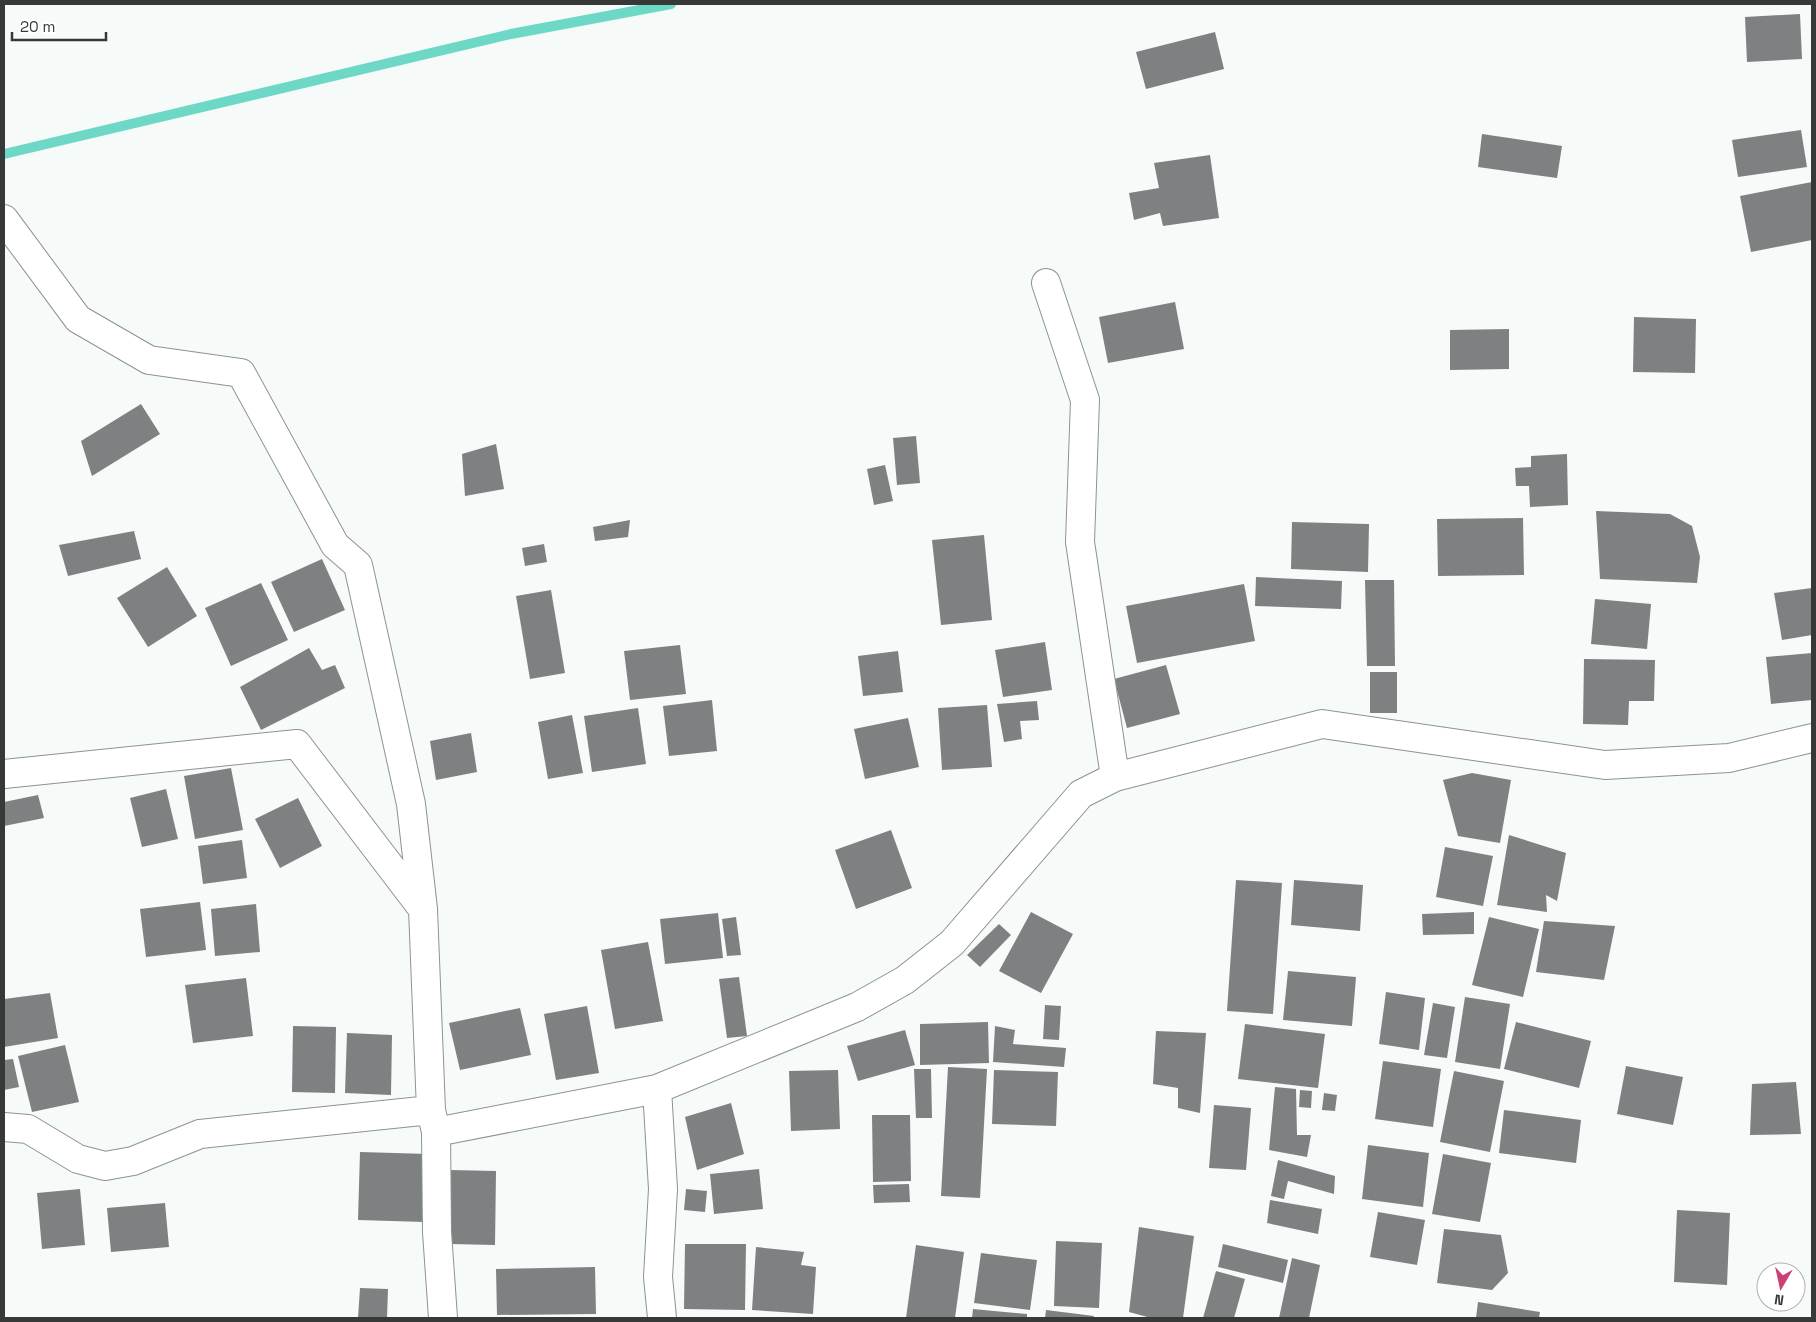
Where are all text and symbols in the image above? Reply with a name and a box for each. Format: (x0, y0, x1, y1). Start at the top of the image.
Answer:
scale bar (12, 10, 106, 42)
text: 20 m (20, 17, 55, 36)
north arrow (1756, 1262, 1806, 1312)
text: N (1773, 1290, 1785, 1309)

